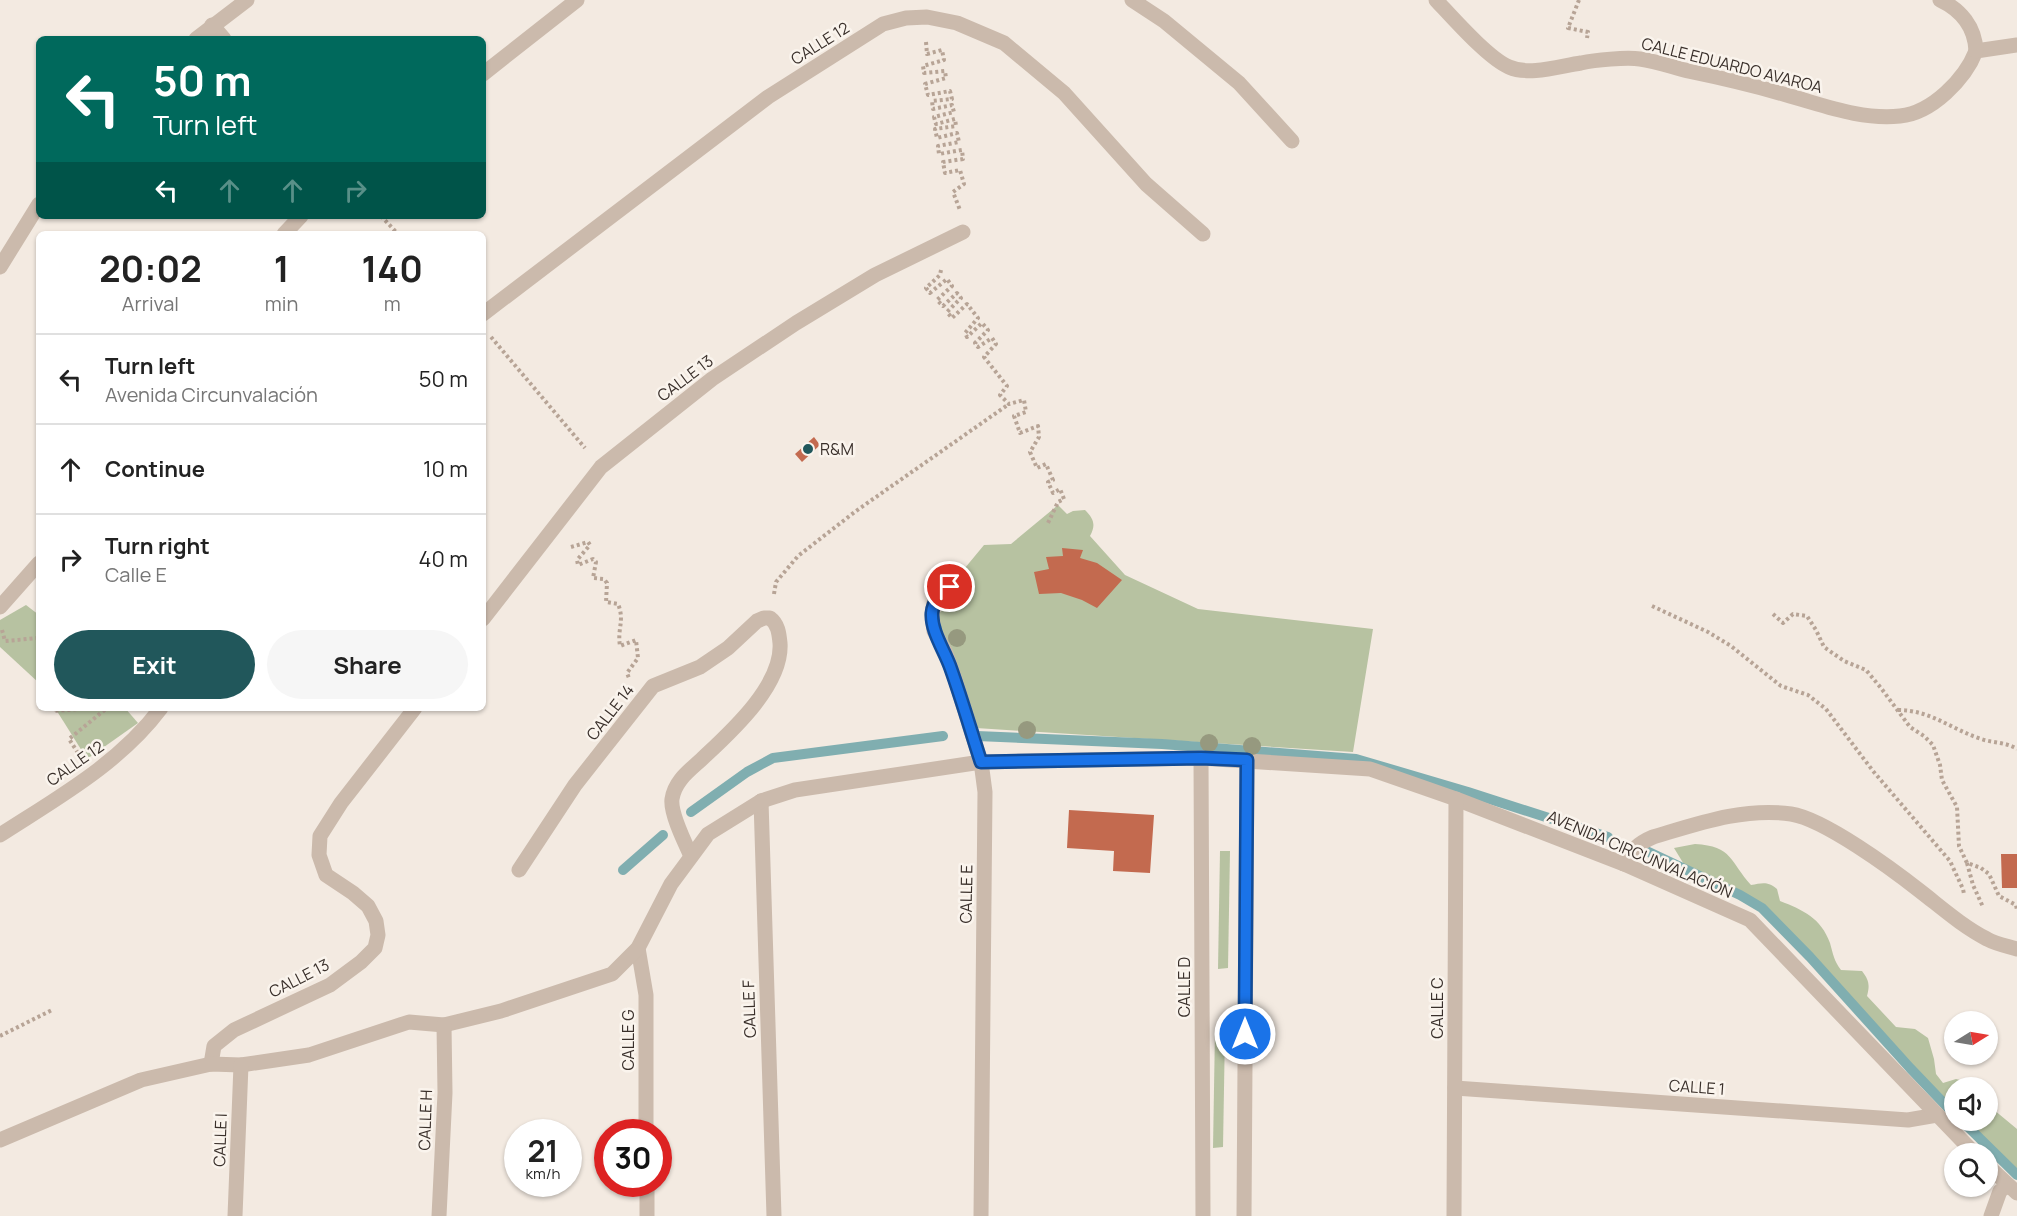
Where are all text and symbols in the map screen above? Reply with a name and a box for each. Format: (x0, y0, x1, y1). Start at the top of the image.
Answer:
street label: CALLE 12 (786, 16, 854, 70)
street label: CALLE EDUARDO AVAROA (1639, 32, 1825, 98)
text: 50 m (153, 51, 251, 109)
icon: left (54, 60, 132, 138)
text: Turn left (153, 106, 257, 143)
icon: left (150, 174, 183, 207)
icon: ahead (213, 174, 246, 207)
icon: ahead (276, 174, 309, 207)
icon: right (339, 174, 372, 207)
text: 20:02 (99, 244, 202, 293)
text: 1 (274, 244, 289, 293)
text: 140 (361, 244, 423, 293)
text: Arrival (122, 290, 179, 317)
text: min (265, 290, 298, 317)
text: m (384, 290, 401, 317)
street label: CALLE 13 (652, 350, 718, 406)
text: Turn left (105, 351, 195, 381)
icon: left (54, 363, 87, 396)
text: 50 m (419, 364, 468, 394)
text: Avenida Circunvalación (105, 381, 318, 408)
place label: R&M (820, 438, 854, 460)
marker: R&M (801, 442, 815, 456)
icon: ahead (54, 453, 87, 486)
text: Continue (105, 454, 205, 484)
text: 10 m (423, 454, 468, 484)
text: Turn right (105, 531, 210, 561)
icon: right (54, 543, 87, 576)
text: 40 m (419, 544, 468, 574)
text: Calle E (105, 561, 167, 588)
pin (924, 561, 975, 612)
icon: arrive (933, 570, 966, 603)
button: Exit (54, 630, 255, 699)
button: Share (267, 630, 468, 699)
street label: CALLE 14 (581, 679, 639, 745)
street label: CALLE 12 (42, 735, 108, 791)
street label: AVENIDA CIRCUNVALACIÓN (1544, 805, 1736, 903)
street label: CALLE E (954, 864, 978, 924)
street label: CALLE 13 (265, 953, 333, 1003)
street label: CALLE D (1173, 956, 1195, 1017)
street label: CALLE C (1426, 977, 1448, 1039)
street label: CALLE F (737, 980, 761, 1038)
position arrow (1213, 1002, 1277, 1066)
street label: CALLE G (617, 1009, 639, 1071)
north arrow (1944, 1011, 1998, 1065)
map controls (1944, 1011, 1998, 1197)
street label: CALLE 1 (1668, 1074, 1726, 1100)
button: sound (1944, 1077, 1998, 1131)
street label: CALLE H (413, 1089, 437, 1151)
street label: CALLE I (208, 1113, 232, 1167)
speed limit sign: 30 (594, 1119, 672, 1197)
text: 21 (527, 1130, 559, 1171)
button: search (1944, 1143, 1998, 1197)
text: km/h (526, 1163, 560, 1184)

